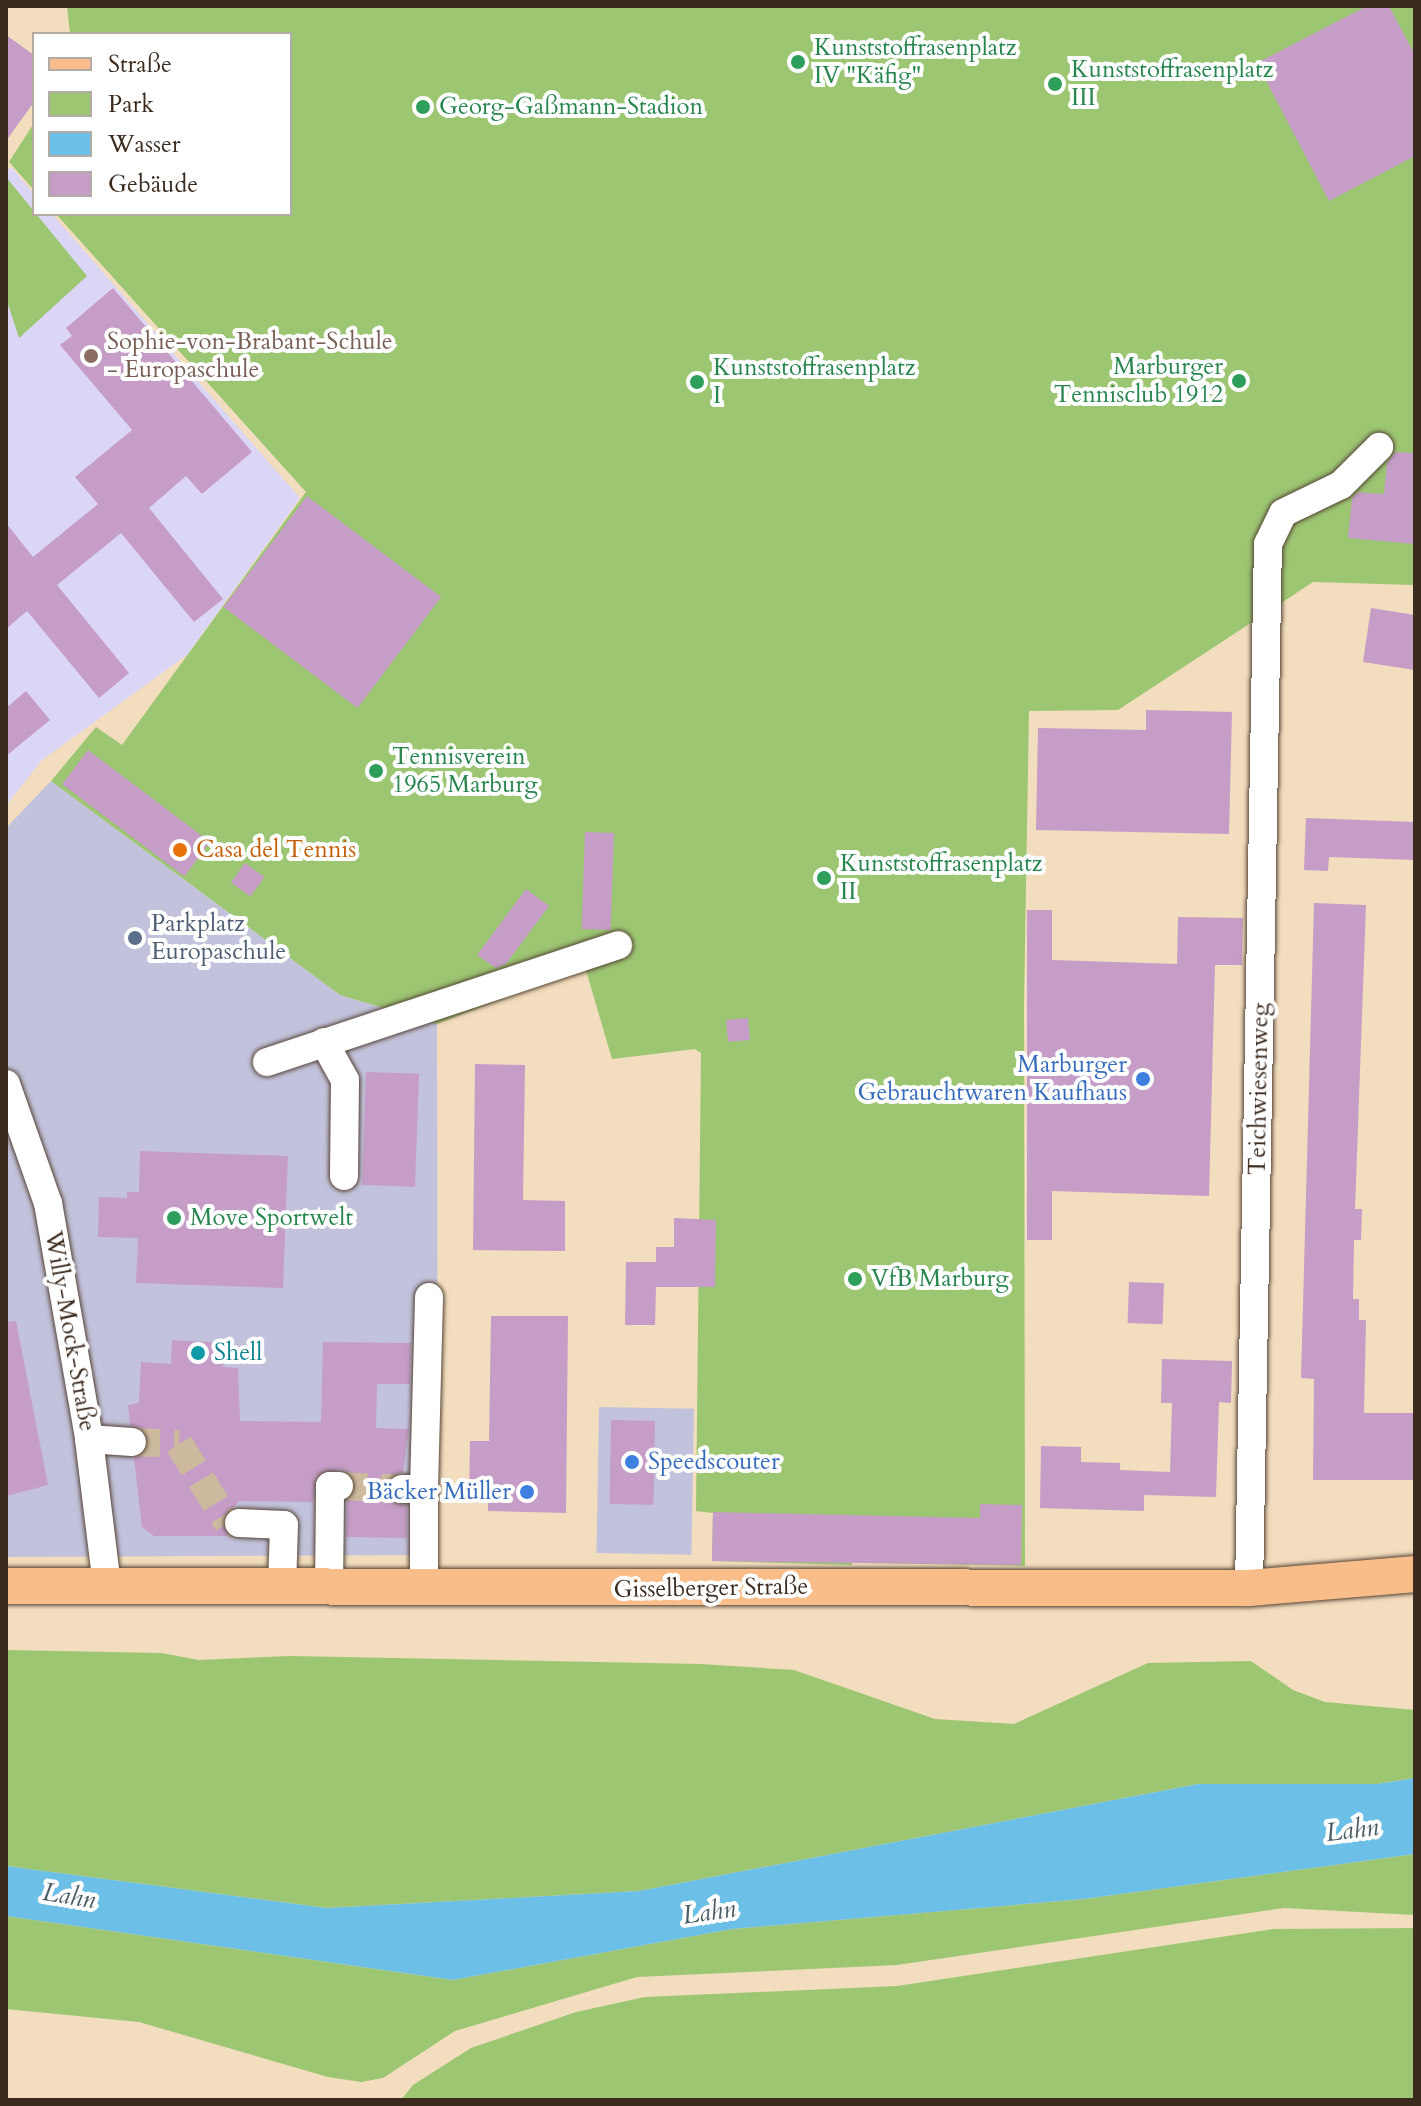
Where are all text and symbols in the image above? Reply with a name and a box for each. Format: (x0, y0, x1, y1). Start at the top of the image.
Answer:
legend (32, 32, 292, 216)
place label: Kunststoffrasenplatz IV "Käfig" (814, 34, 1017, 90)
text: Straße (108, 48, 172, 81)
marker: Kunststoffrasenplatz IV "Käfig" (789, 53, 807, 71)
place label: Kunststoffrasenplatz III (1071, 56, 1274, 112)
marker: Kunststoffrasenplatz III (1046, 75, 1064, 93)
text: Park (108, 88, 154, 121)
place label: Georg-Gaßmann-Stadion (439, 93, 703, 121)
marker: Georg-Gaßmann-Stadion (414, 98, 432, 116)
text: Wasser (108, 128, 181, 161)
text: Gebäude (108, 168, 198, 201)
place label: Sophie-von-Brabant-Schule - Europaschule (107, 328, 393, 384)
marker: Sophie-von-Brabant-Schule - Europaschule (82, 347, 100, 365)
place label: Marburger Tennisclub 1912 (1054, 353, 1223, 409)
place label: Kunststoffrasenplatz I (713, 354, 916, 410)
marker: Marburger Tennisclub 1912 (1230, 372, 1248, 390)
marker: Kunststoffrasenplatz I (688, 373, 706, 391)
place label: Tennisverein 1965 Marburg (392, 743, 538, 799)
marker: Tennisverein 1965 Marburg (367, 762, 385, 780)
place label: Casa del Tennis (196, 836, 356, 864)
marker: Casa del Tennis (171, 841, 189, 859)
place label: Kunststoffrasenplatz II (840, 850, 1043, 906)
marker: Kunststoffrasenplatz II (815, 869, 833, 887)
place label: Parkplatz Europaschule (151, 910, 286, 966)
marker: Parkplatz Europaschule (126, 929, 144, 947)
street label: Teichwiesenweg (1243, 1003, 1275, 1175)
place label: Marburger Gebrauchtwaren Kaufhaus (857, 1051, 1127, 1107)
marker: Marburger Gebrauchtwaren Kaufhaus (1134, 1070, 1152, 1088)
place label: Move Sportwelt (190, 1204, 353, 1232)
marker: Move Sportwelt (165, 1209, 183, 1227)
street label: Willy-Mock-Straße (38, 1229, 102, 1433)
place label: VfB Marburg (871, 1265, 1009, 1293)
marker: VfB Marburg (846, 1270, 864, 1288)
place label: Shell (214, 1339, 262, 1367)
marker: Shell (189, 1344, 207, 1362)
place label: Speedscouter (648, 1448, 780, 1476)
marker: Speedscouter (623, 1453, 641, 1471)
place label: Bäcker Müller (367, 1478, 511, 1506)
marker: Bäcker Müller (518, 1483, 536, 1501)
street label: Gisselberger Straße (613, 1572, 809, 1604)
water label: Lahn (1324, 1811, 1380, 1849)
water label: Lahn (40, 1876, 98, 1916)
water label: Lahn (681, 1893, 737, 1931)

